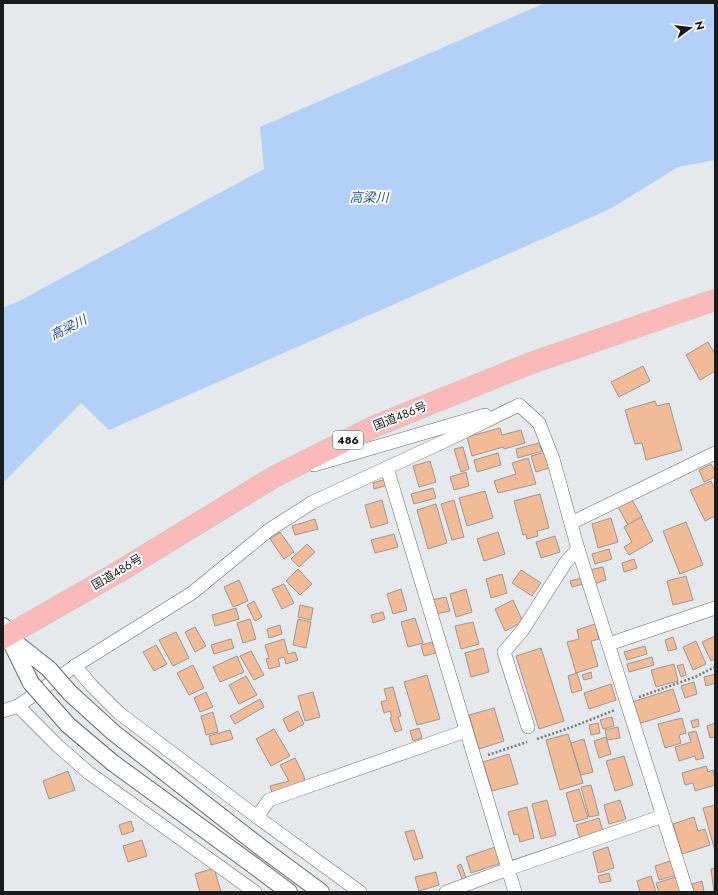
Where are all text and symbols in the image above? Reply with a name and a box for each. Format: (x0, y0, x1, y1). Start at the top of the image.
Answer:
north arrow (670, 8, 710, 48)
text: N (691, 19, 709, 32)
water label: 高梁川 (349, 188, 390, 207)
water label: 高梁川 (47, 309, 92, 345)
street label: 国道486号 (370, 397, 430, 435)
road number: 486 (333, 431, 363, 449)
street label: 国道486号 (88, 550, 146, 594)

